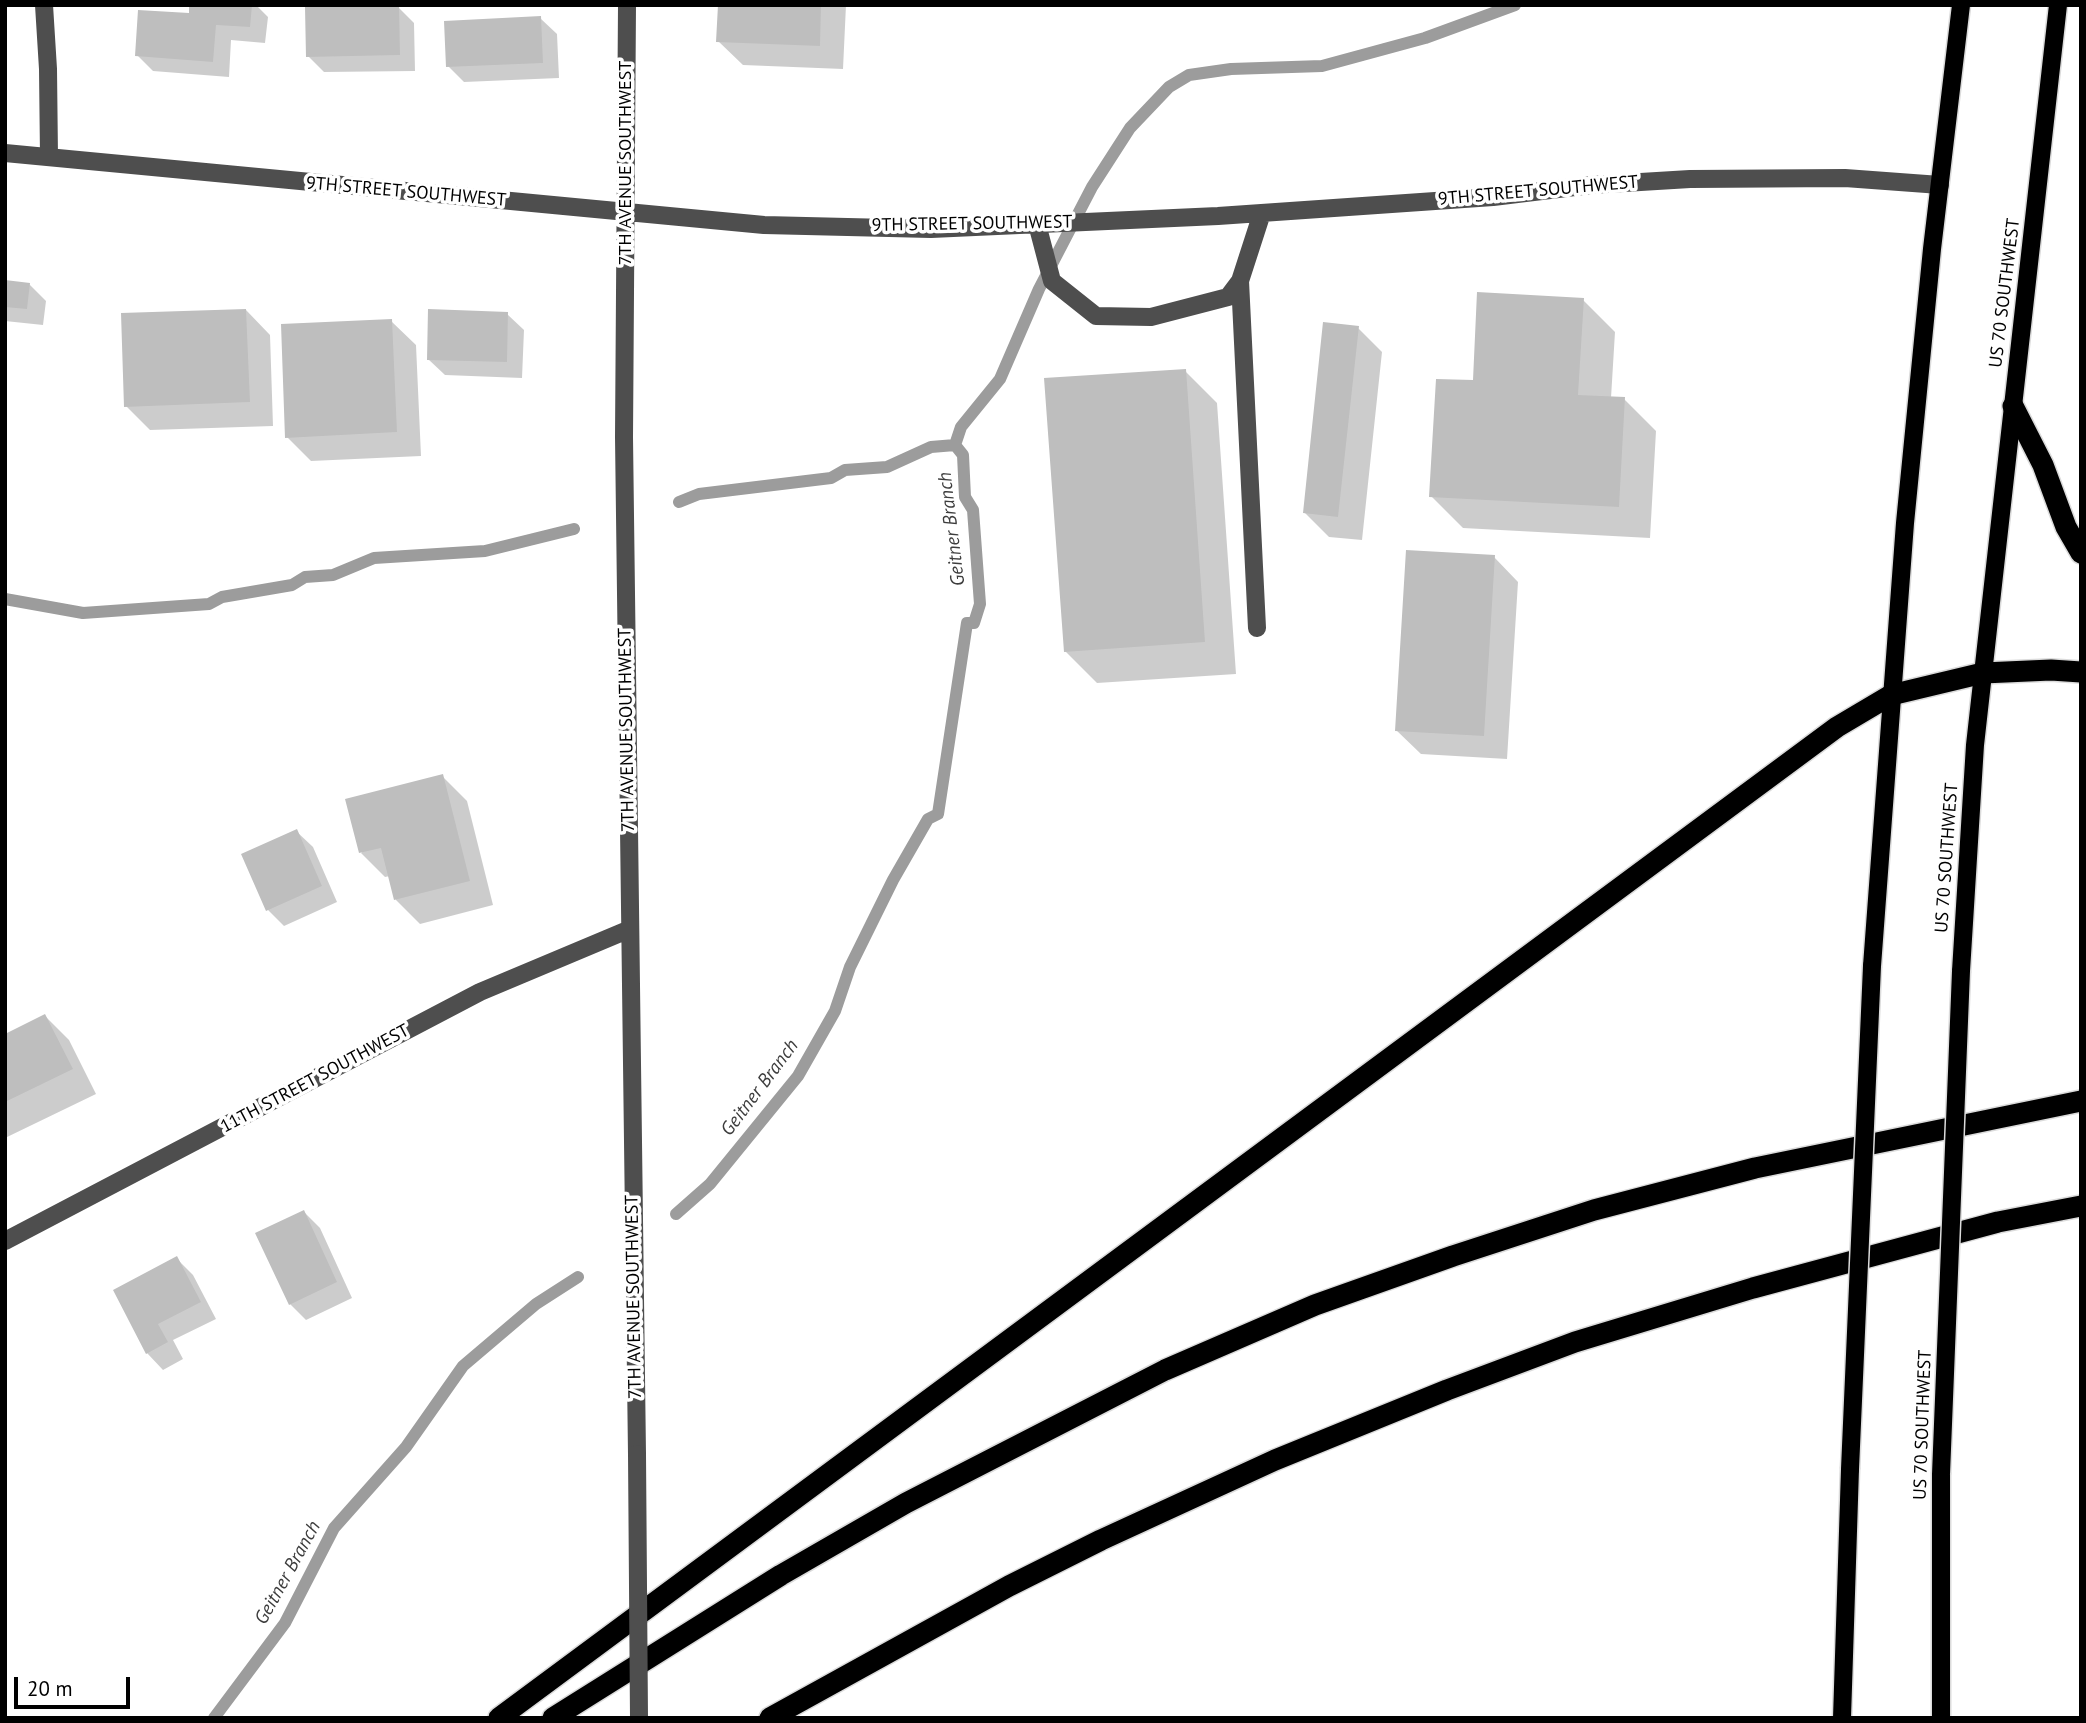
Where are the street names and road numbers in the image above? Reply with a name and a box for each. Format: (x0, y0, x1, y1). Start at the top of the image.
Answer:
street label: 7TH AVENUE SOUTHWEST (615, 61, 637, 265)
street label: 9TH STREET SOUTHWEST (1437, 171, 1639, 211)
street label: 9TH STREET SOUTHWEST (305, 172, 507, 212)
street label: 9TH STREET SOUTHWEST (871, 211, 1073, 237)
street label: US 70 SOUTHWEST (1985, 217, 2025, 369)
street label: 7TH AVENUE SOUTHWEST (614, 628, 640, 832)
street label: US 70 SOUTHWEST (1931, 782, 1963, 934)
street label: 11TH STREET SOUTHWEST (217, 1020, 413, 1138)
street label: 7TH AVENUE SOUTHWEST (621, 1195, 647, 1399)
street label: US 70 SOUTHWEST (1910, 1350, 1936, 1500)

